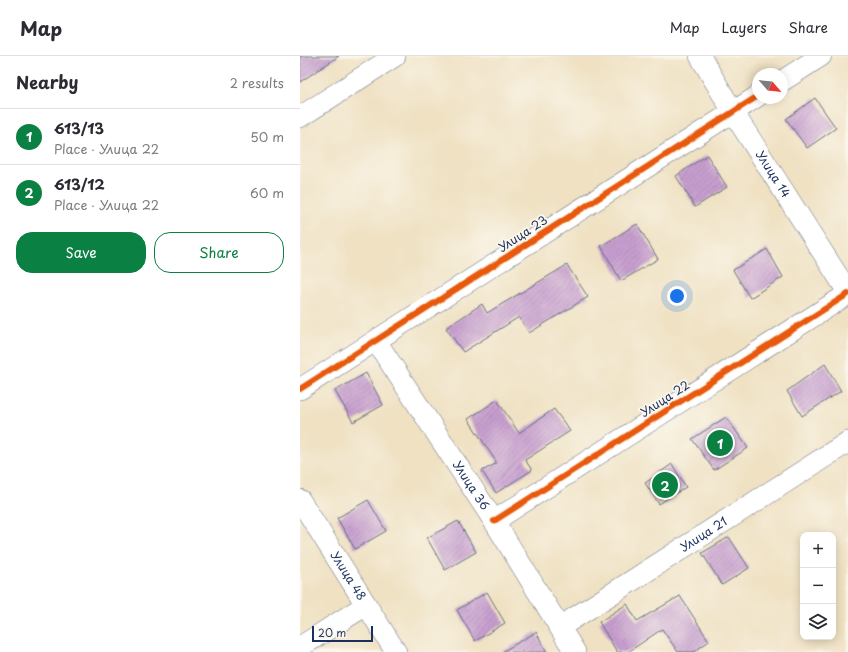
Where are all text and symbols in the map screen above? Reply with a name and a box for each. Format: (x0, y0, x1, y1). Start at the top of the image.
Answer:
text: Map (20, 14, 62, 42)
text: Map (670, 17, 700, 38)
text: Layers (722, 17, 767, 38)
text: Share (789, 17, 828, 38)
north arrow (752, 68, 788, 104)
text: Nearby (16, 69, 78, 95)
text: 2 results (230, 73, 284, 92)
text: 613/13 (54, 116, 104, 139)
text: 1 (26, 127, 32, 146)
text: 50 m (250, 127, 284, 146)
text: Place · Улица 22 (54, 139, 159, 158)
street label: Улица 14 (752, 147, 795, 201)
text: 613/12 (54, 172, 105, 195)
text: 2 (24, 183, 34, 202)
text: 60 m (250, 183, 284, 202)
text: Place · Улица 22 (54, 195, 159, 214)
street label: Улица 23 (494, 210, 551, 256)
button: Save (16, 232, 146, 273)
button: Share (154, 232, 284, 273)
your location (667, 286, 687, 306)
street label: Улица 22 (636, 375, 693, 421)
pin: 1 (707, 428, 733, 458)
street label: Улица 36 (449, 457, 494, 513)
pin: 2 (652, 470, 678, 500)
street label: Улица 21 (676, 512, 731, 556)
map controls (800, 532, 836, 640)
button: + (800, 532, 836, 568)
street label: Улица 48 (327, 548, 371, 603)
button: − (800, 568, 836, 604)
button: layers (800, 604, 836, 640)
scale bar (312, 624, 373, 643)
text: 20 m (318, 624, 346, 641)

